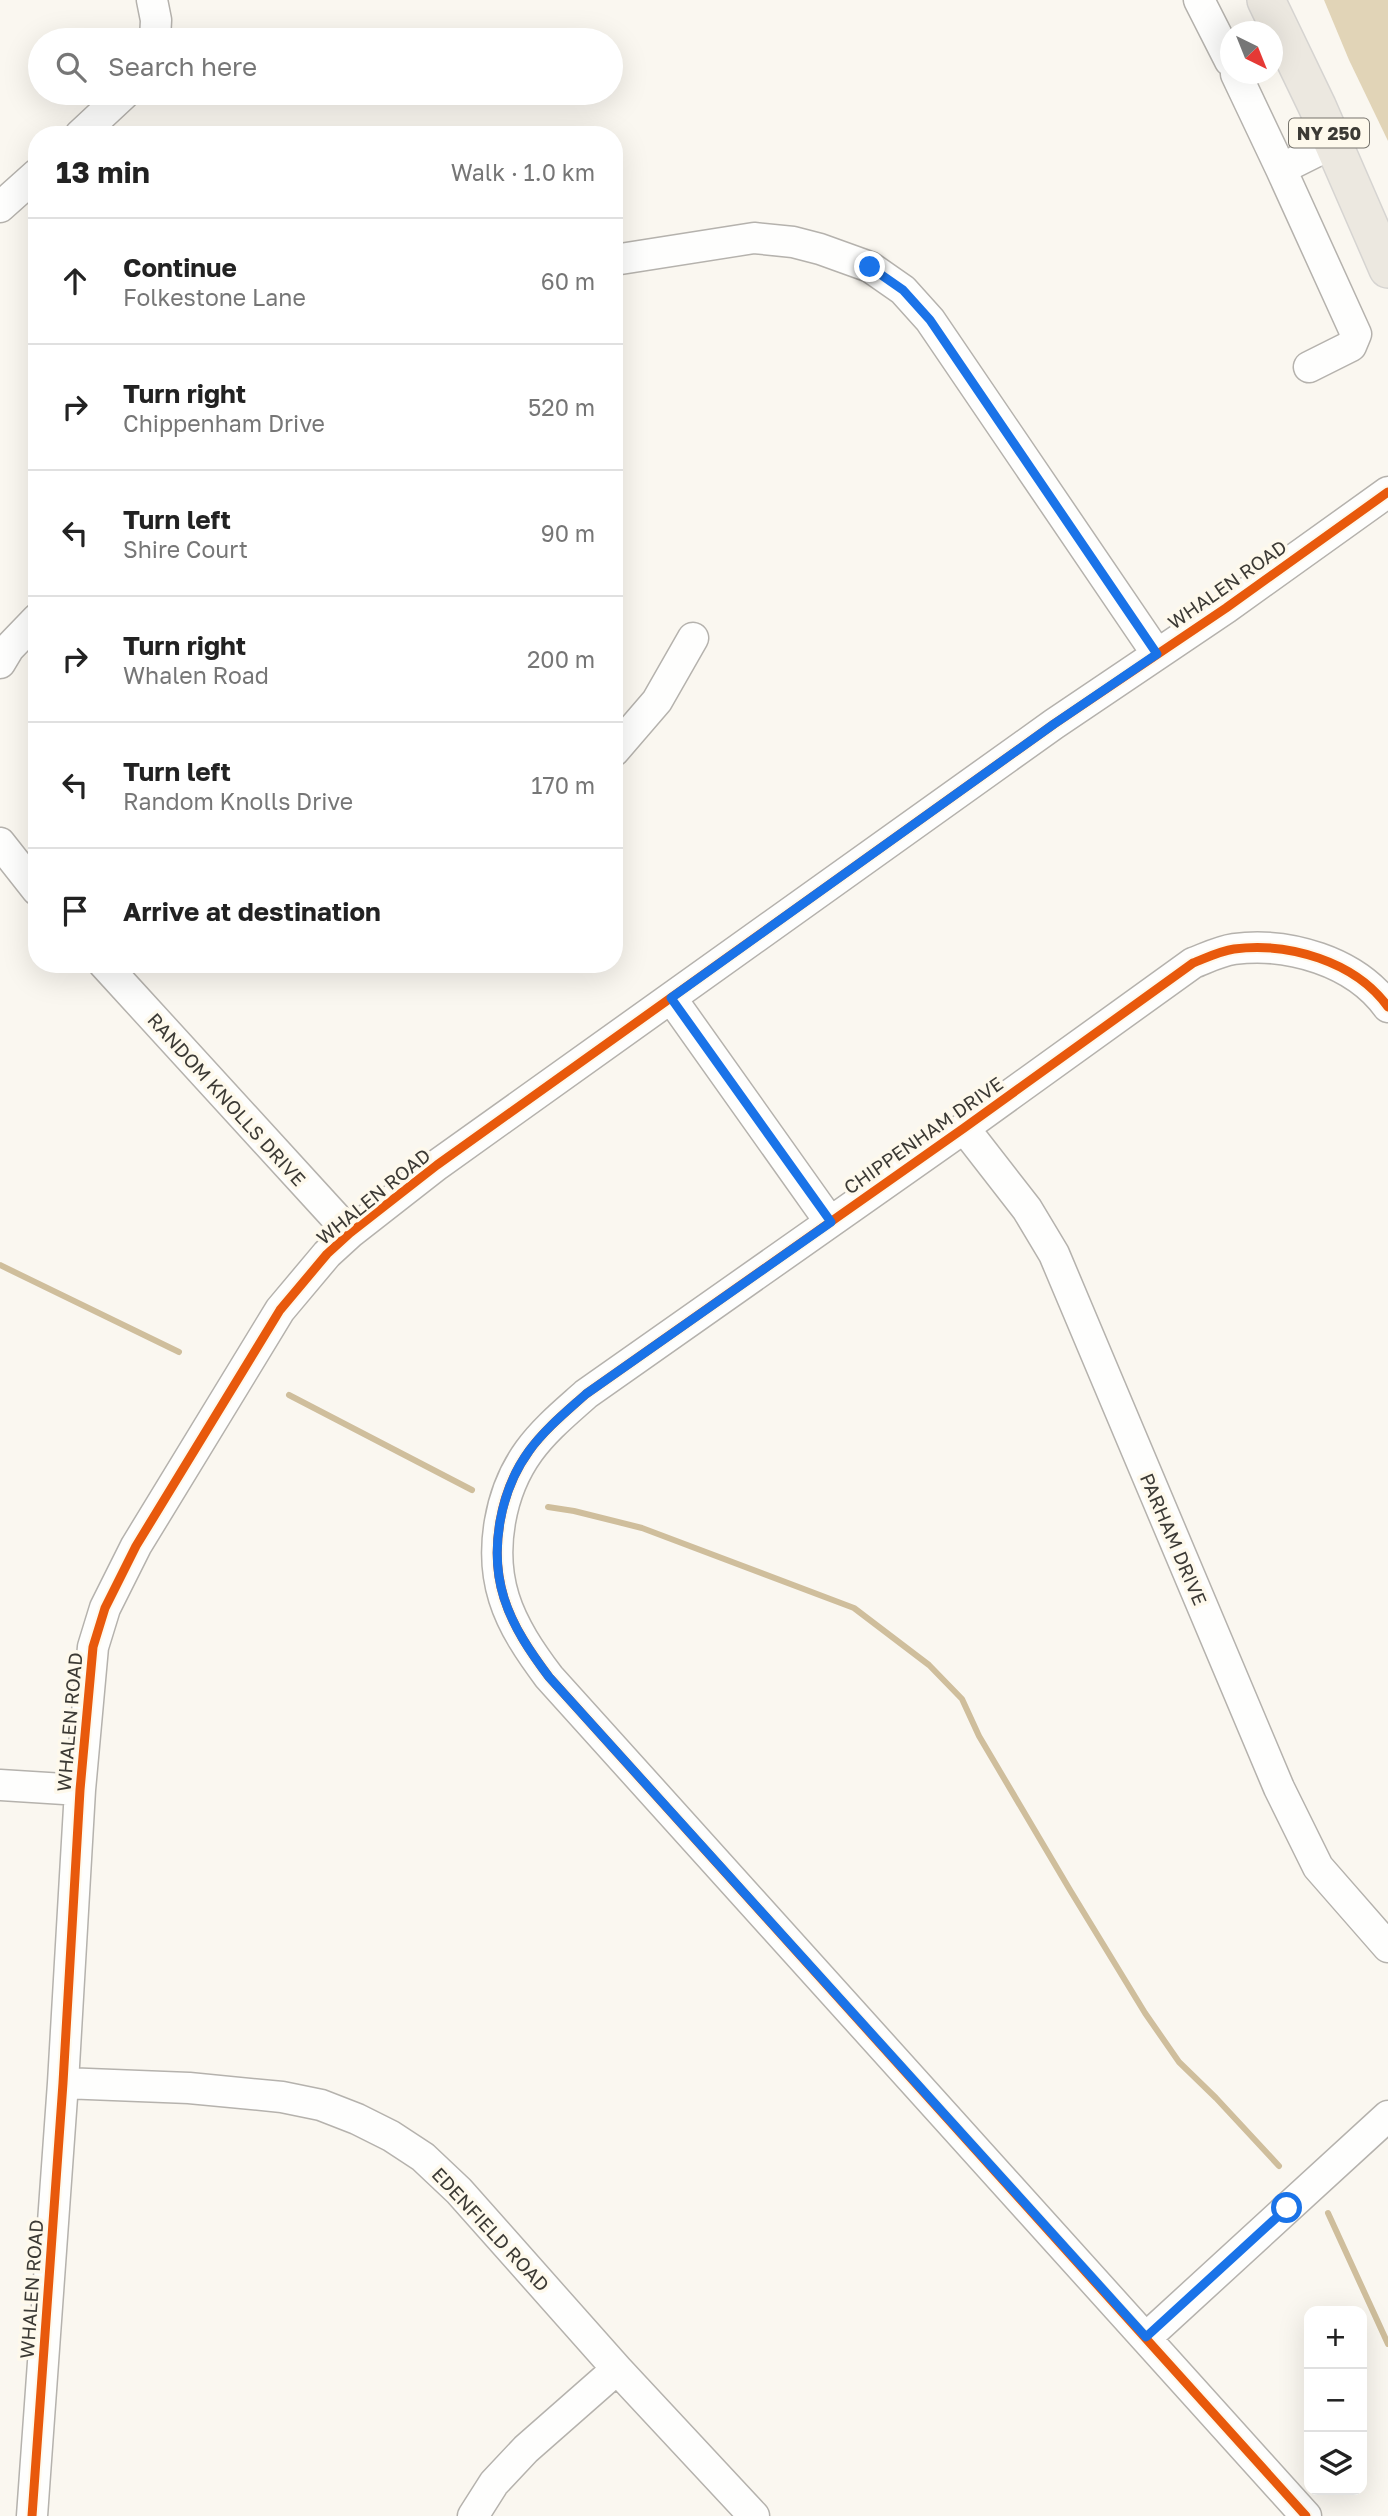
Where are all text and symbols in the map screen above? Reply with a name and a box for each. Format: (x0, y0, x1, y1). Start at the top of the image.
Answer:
north arrow (1220, 21, 1283, 84)
search box (28, 28, 623, 105)
icon: search (52, 48, 90, 86)
text: Search here (108, 51, 257, 82)
road number: NY 250 (1289, 118, 1369, 148)
text: 13 min (56, 154, 150, 190)
text: Walk · 1.0 km (451, 158, 595, 186)
route end (854, 251, 885, 282)
text: Continue (123, 252, 237, 283)
icon: ahead (56, 262, 94, 300)
text: 60 m (541, 267, 595, 295)
text: Folkestone Lane (123, 283, 306, 311)
text: Turn right (123, 378, 246, 409)
icon: right (56, 388, 94, 426)
text: 520 m (528, 393, 595, 421)
text: Chippenham Drive (123, 409, 325, 437)
text: Turn left (123, 504, 231, 535)
icon: left (56, 514, 94, 552)
text: 90 m (541, 519, 595, 547)
text: Shire Court (123, 535, 248, 563)
street label: WHALEN ROAD (1163, 535, 1291, 633)
text: Turn right (123, 630, 246, 661)
icon: right (56, 640, 94, 678)
text: 200 m (527, 645, 595, 673)
text: Whalen Road (123, 661, 269, 689)
text: Turn left (123, 756, 231, 787)
icon: left (56, 766, 94, 804)
text: 170 m (531, 771, 595, 799)
text: Random Knolls Drive (123, 787, 353, 815)
icon: arrive (56, 892, 94, 930)
text: Arrive at destination (123, 896, 381, 927)
street label: RANDOM KNOLLS DRIVE (143, 1008, 311, 1190)
street label: CHIPPENHAM DRIVE (839, 1071, 1007, 1199)
street label: WHALEN ROAD (311, 1143, 435, 1249)
street label: PARHAM DRIVE (1136, 1469, 1212, 1609)
street label: WHALEN ROAD (51, 1651, 87, 1793)
street label: EDENFIELD ROAD (428, 2162, 554, 2296)
route start (1271, 2192, 1302, 2223)
street label: WHALEN ROAD (15, 2219, 47, 2359)
map controls (1304, 2306, 1367, 2495)
button: + (1304, 2306, 1367, 2369)
button: − (1304, 2369, 1367, 2432)
button: layers (1304, 2432, 1367, 2495)

